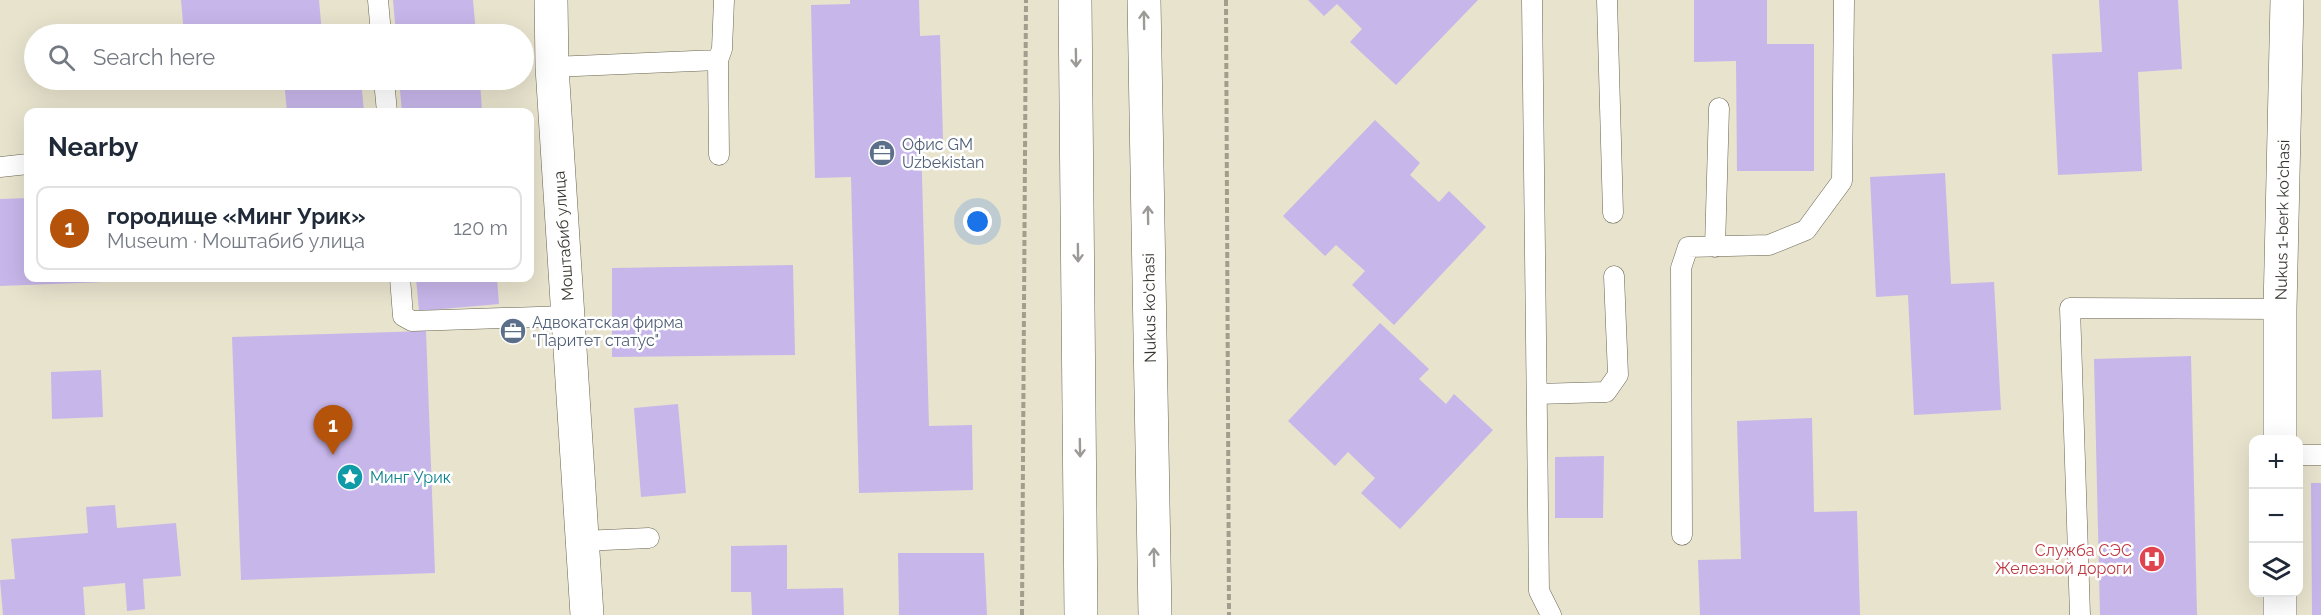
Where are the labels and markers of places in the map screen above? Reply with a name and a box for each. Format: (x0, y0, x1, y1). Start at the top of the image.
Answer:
place label: Офис GM Uzbekistan (902, 135, 984, 172)
office icon: Офис GM Uzbekistan (867, 138, 897, 168)
place label: Адвокатская фирма "Паритет статус" (532, 313, 683, 350)
office icon: Адвокатская фирма "Паритет статус" (498, 316, 528, 346)
pin: 1 (314, 406, 352, 455)
place icon: Минг Урик (335, 462, 365, 492)
place label: Минг Урик (370, 468, 451, 487)
place label: Служба СЭС Железной дороги (1995, 541, 2132, 578)
hospital icon: Служба СЭС Железной дороги (2137, 544, 2167, 574)

